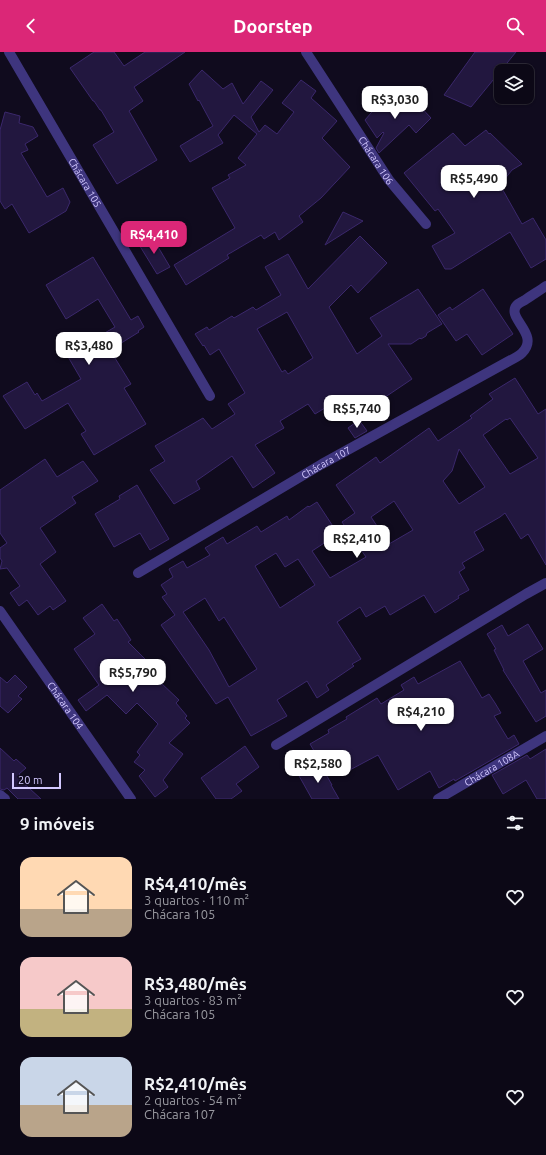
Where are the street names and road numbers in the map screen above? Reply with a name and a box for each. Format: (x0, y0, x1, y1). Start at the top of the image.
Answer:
street label: Chácara 106 (356, 134, 396, 187)
street label: Chácara 105 (66, 156, 103, 209)
street label: Chácara 107 (299, 444, 353, 481)
street label: Chácara 104 (45, 680, 86, 732)
street label: Chácara 108A (463, 748, 522, 788)

